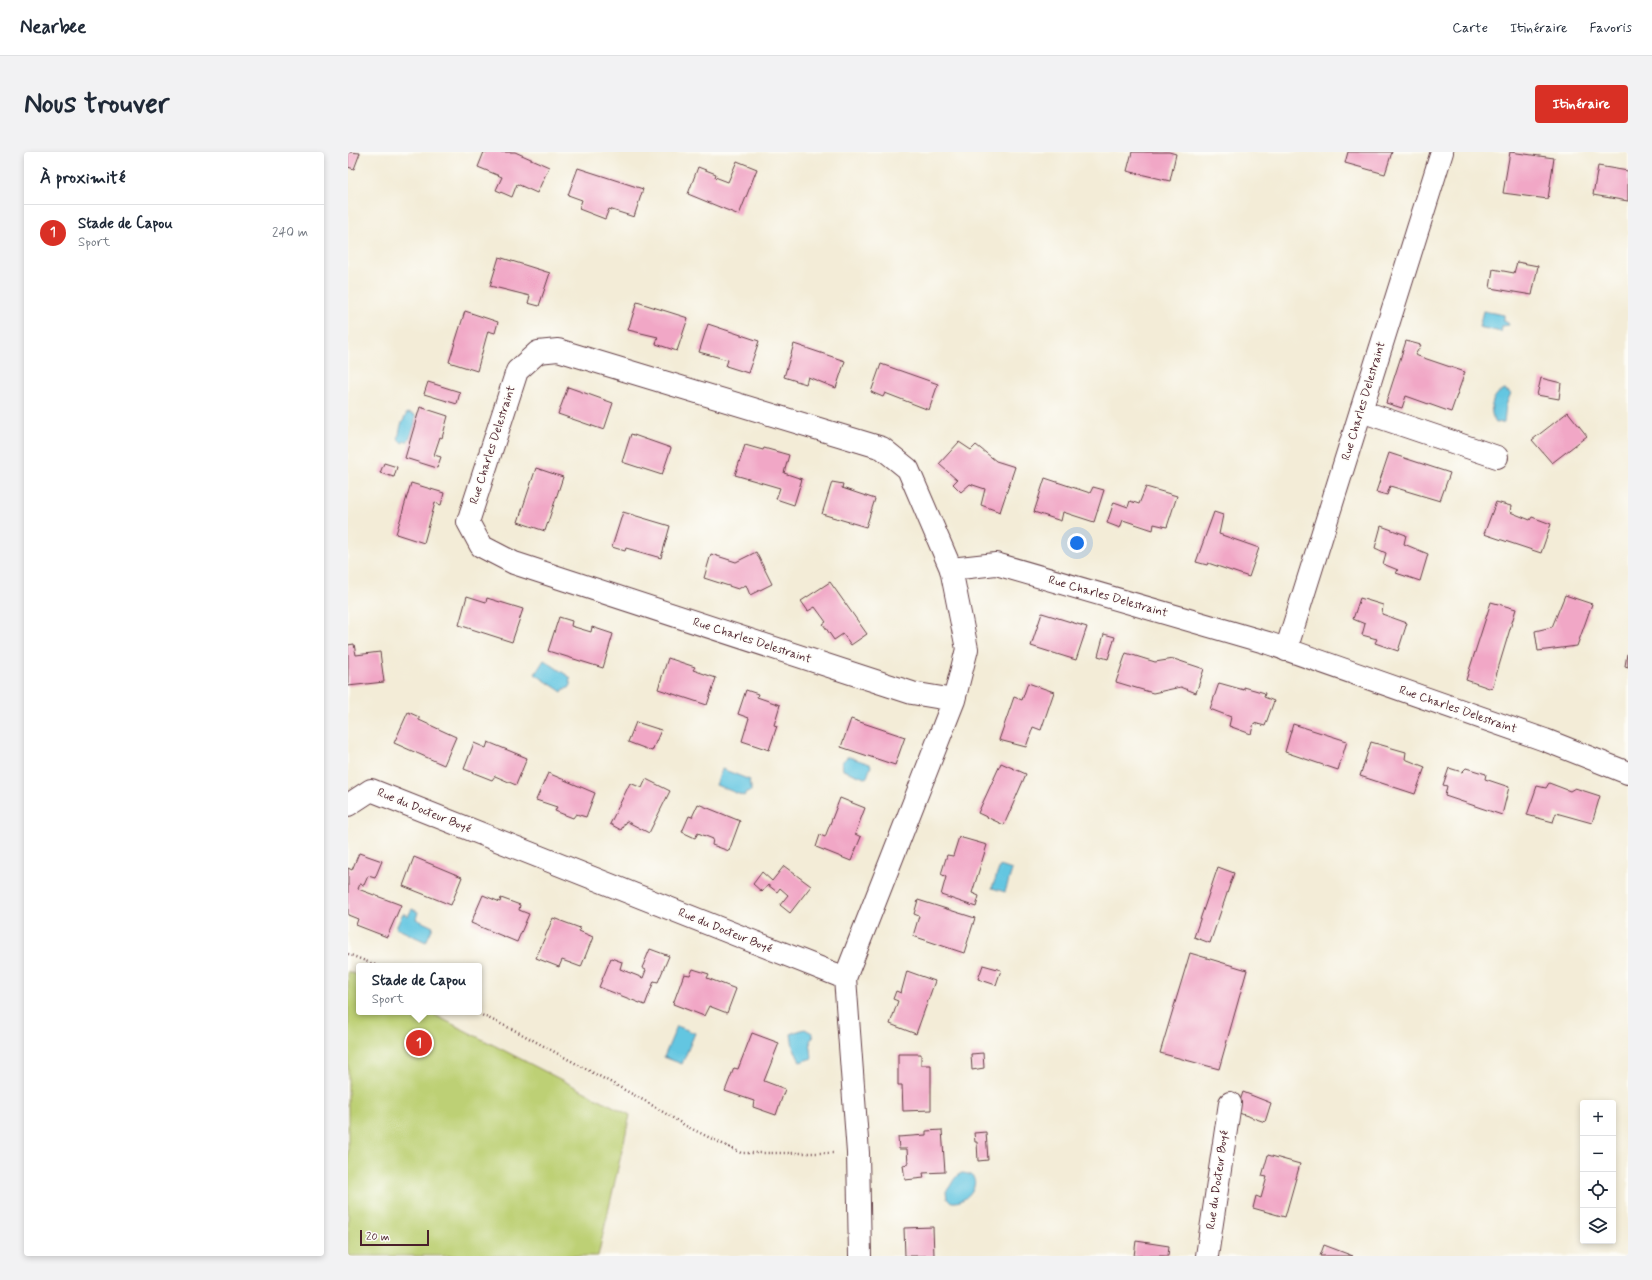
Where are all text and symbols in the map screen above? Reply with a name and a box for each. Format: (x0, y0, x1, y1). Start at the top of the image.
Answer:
text: Nearbee (20, 15, 86, 40)
text: Carte (1452, 19, 1488, 37)
text: Itinéraire (1510, 19, 1567, 37)
text: Favoris (1589, 19, 1632, 37)
button: Itinéraire (1535, 85, 1628, 123)
text: Nous trouver (24, 86, 169, 123)
text: À proximité (40, 167, 125, 189)
text: Stade de Capou (78, 214, 173, 234)
text: 1 (50, 224, 56, 241)
text: 240 m (272, 224, 308, 241)
text: Sport (78, 234, 110, 251)
street label: Rue Charles Delestraint (1338, 339, 1390, 462)
street label: Rue Charles Delestraint (466, 383, 520, 506)
your location (1067, 533, 1087, 553)
street label: Rue Charles Delestraint (1046, 572, 1170, 622)
street label: Rue Charles Delestraint (691, 614, 814, 668)
street label: Rue Charles Delestraint (1397, 682, 1519, 738)
street label: Rue du Docteur Boyé (375, 785, 474, 837)
street label: Rue du Docteur Boyé (676, 905, 775, 957)
popup (356, 963, 482, 1015)
text: Stade de Capou (372, 971, 466, 991)
text: Sport (372, 991, 404, 1008)
pin: 1 (406, 1028, 432, 1058)
map controls (1580, 1100, 1616, 1244)
button: + (1580, 1100, 1616, 1136)
street label: Rue du Docteur Boyé (1203, 1129, 1233, 1231)
button: − (1580, 1136, 1616, 1172)
button: locate (1580, 1172, 1616, 1208)
button: layers (1580, 1208, 1616, 1244)
scale bar (360, 1228, 429, 1247)
text: 20 m (366, 1230, 389, 1244)

